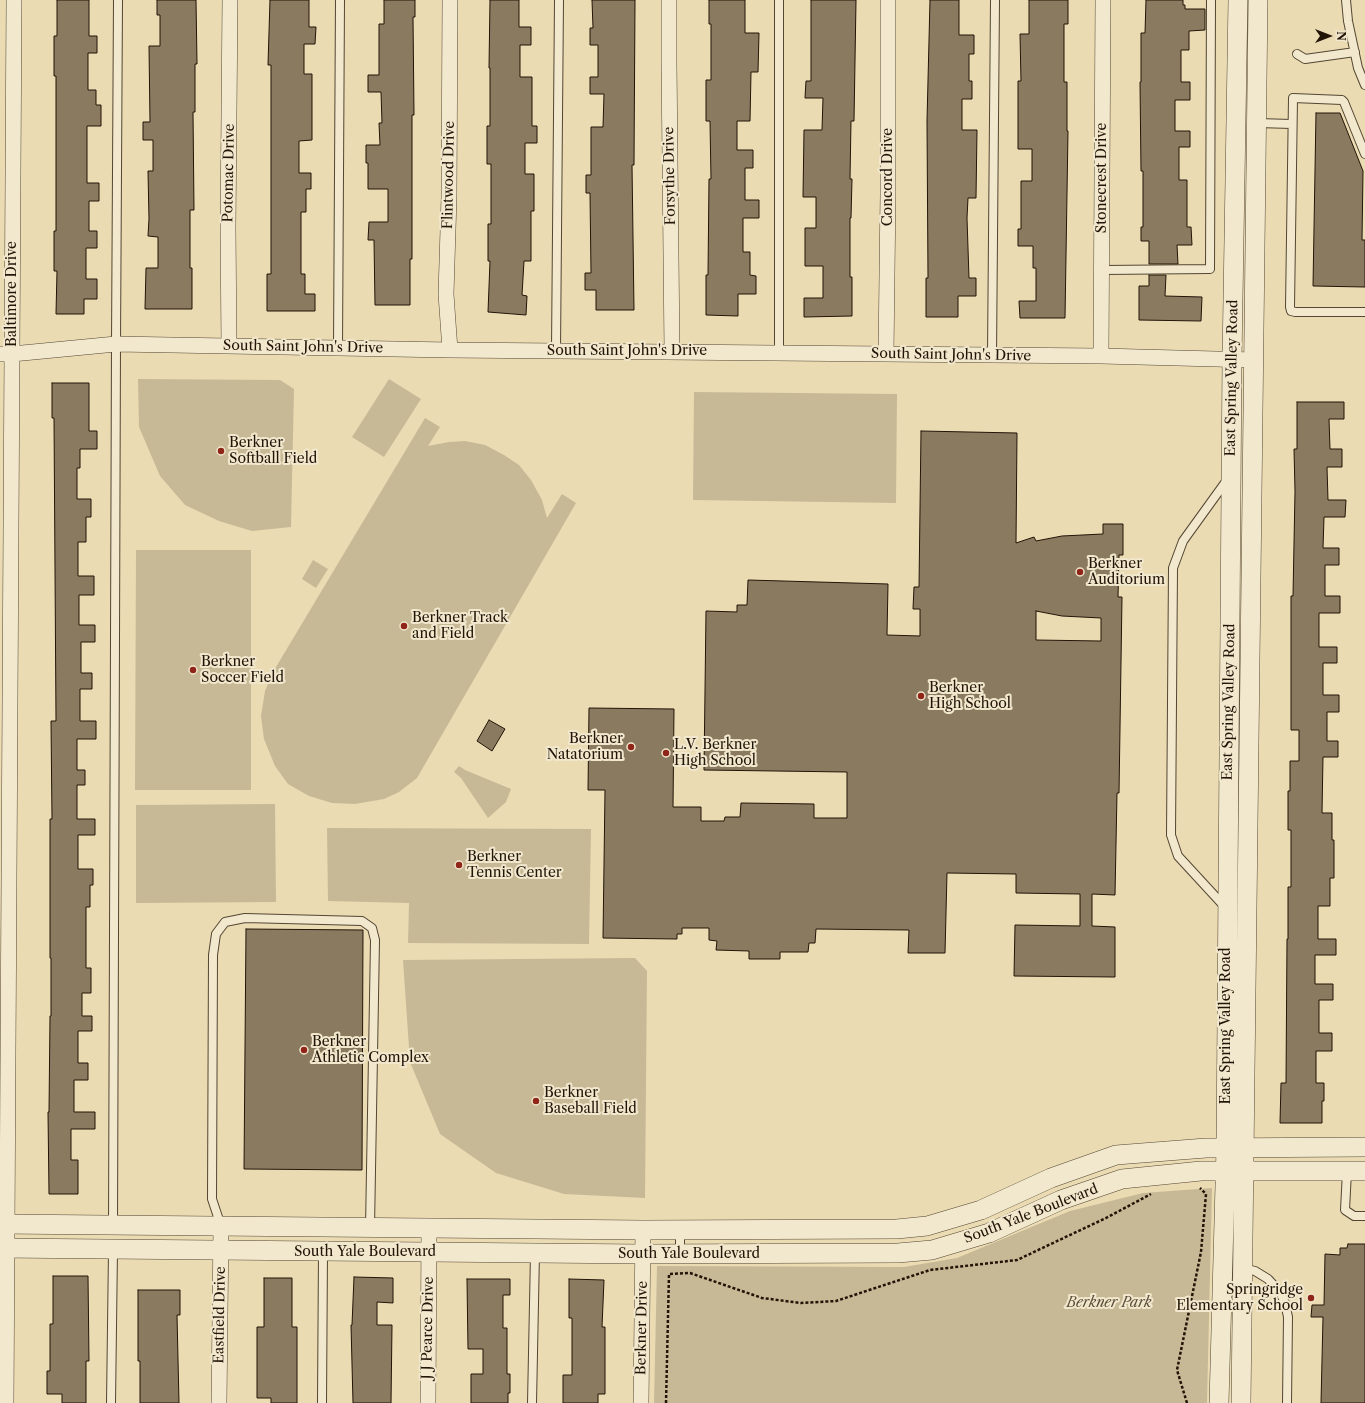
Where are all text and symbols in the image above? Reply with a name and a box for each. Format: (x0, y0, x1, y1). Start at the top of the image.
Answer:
north arrow (1309, 16, 1349, 56)
text: N (1334, 31, 1348, 41)
street label: Flintwood Drive (440, 121, 458, 229)
street label: Potomac Drive (220, 123, 238, 223)
street label: Stonecrest Drive (1094, 123, 1110, 233)
street label: Forsythe Drive (661, 127, 679, 225)
street label: Concord Drive (880, 128, 896, 226)
street label: Baltimore Drive (4, 241, 20, 347)
street label: East Spring Valley Road (1222, 299, 1242, 457)
street label: South Saint John's Drive (223, 337, 383, 357)
street label: South Saint John's Drive (547, 343, 707, 359)
street label: South Saint John's Drive (871, 345, 1031, 365)
place label: Berkner Softball Field (229, 435, 317, 468)
marker: Berkner Softball Field (216, 446, 226, 456)
place label: Berkner Auditorium (1088, 556, 1165, 588)
marker: Berkner Auditorium (1075, 567, 1085, 577)
place label: Berkner Track and Field (412, 610, 508, 642)
marker: Berkner Track and Field (399, 621, 409, 631)
street label: East Spring Valley Road (1219, 623, 1239, 781)
place label: Berkner Soccer Field (201, 654, 284, 686)
marker: Berkner Soccer Field (188, 665, 198, 675)
place label: Berkner High School (929, 680, 1011, 712)
marker: Berkner High School (916, 691, 926, 701)
place label: Berkner Natatorium (547, 731, 623, 764)
place label: L.V. Berkner High School (674, 737, 756, 770)
marker: Berkner Natatorium (626, 742, 636, 752)
marker: L.V. Berkner High School (661, 748, 671, 758)
place label: Berkner Tennis Center (467, 849, 562, 882)
marker: Berkner Tennis Center (454, 860, 464, 870)
street label: East Spring Valley Road (1218, 948, 1234, 1104)
place label: Berkner Athletic Complex (312, 1034, 429, 1066)
marker: Berkner Athletic Complex (299, 1045, 309, 1055)
place label: Berkner Baseball Field (544, 1085, 637, 1118)
marker: Berkner Baseball Field (531, 1096, 541, 1106)
street label: South Yale Boulevard (962, 1181, 1100, 1247)
street label: South Yale Boulevard (294, 1244, 436, 1260)
street label: South Yale Boulevard (618, 1246, 760, 1262)
street label: Eastfield Drive (211, 1266, 229, 1364)
street label: J J Pearce Drive (419, 1276, 437, 1380)
street label: Berkner Drive (633, 1281, 651, 1375)
place label: Springridge Elementary School (1176, 1282, 1303, 1314)
marker: Springridge Elementary School (1306, 1293, 1316, 1303)
park label: Berkner Park (1066, 1295, 1152, 1311)

